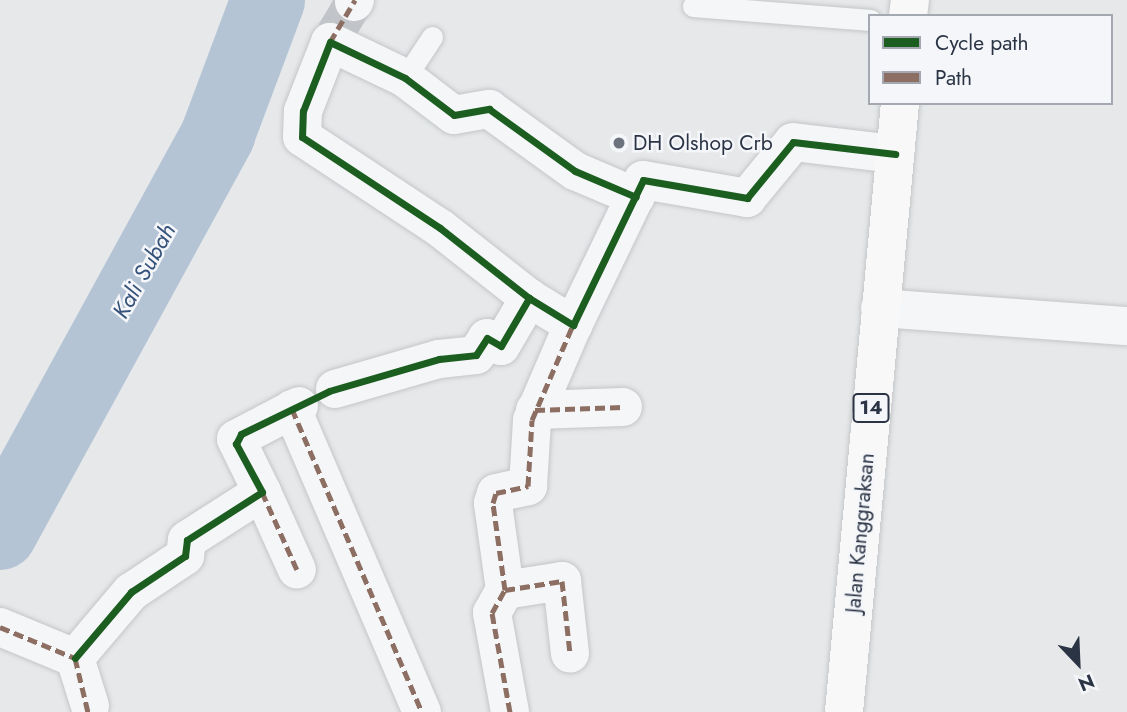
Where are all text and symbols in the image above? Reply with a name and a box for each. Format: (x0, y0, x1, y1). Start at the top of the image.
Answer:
legend (868, 14, 1113, 105)
text: Cycle path (935, 28, 1028, 58)
text: Path (935, 63, 972, 93)
place label: DH Olshop Crb (633, 130, 773, 156)
marker: DH Olshop Crb (611, 135, 627, 151)
water label: Kali Subah (107, 219, 181, 323)
road number: 14 (852, 392, 890, 424)
street label: Jalan Kanggraksan (840, 452, 880, 614)
north arrow (1043, 628, 1113, 698)
text: N (1074, 667, 1099, 698)

